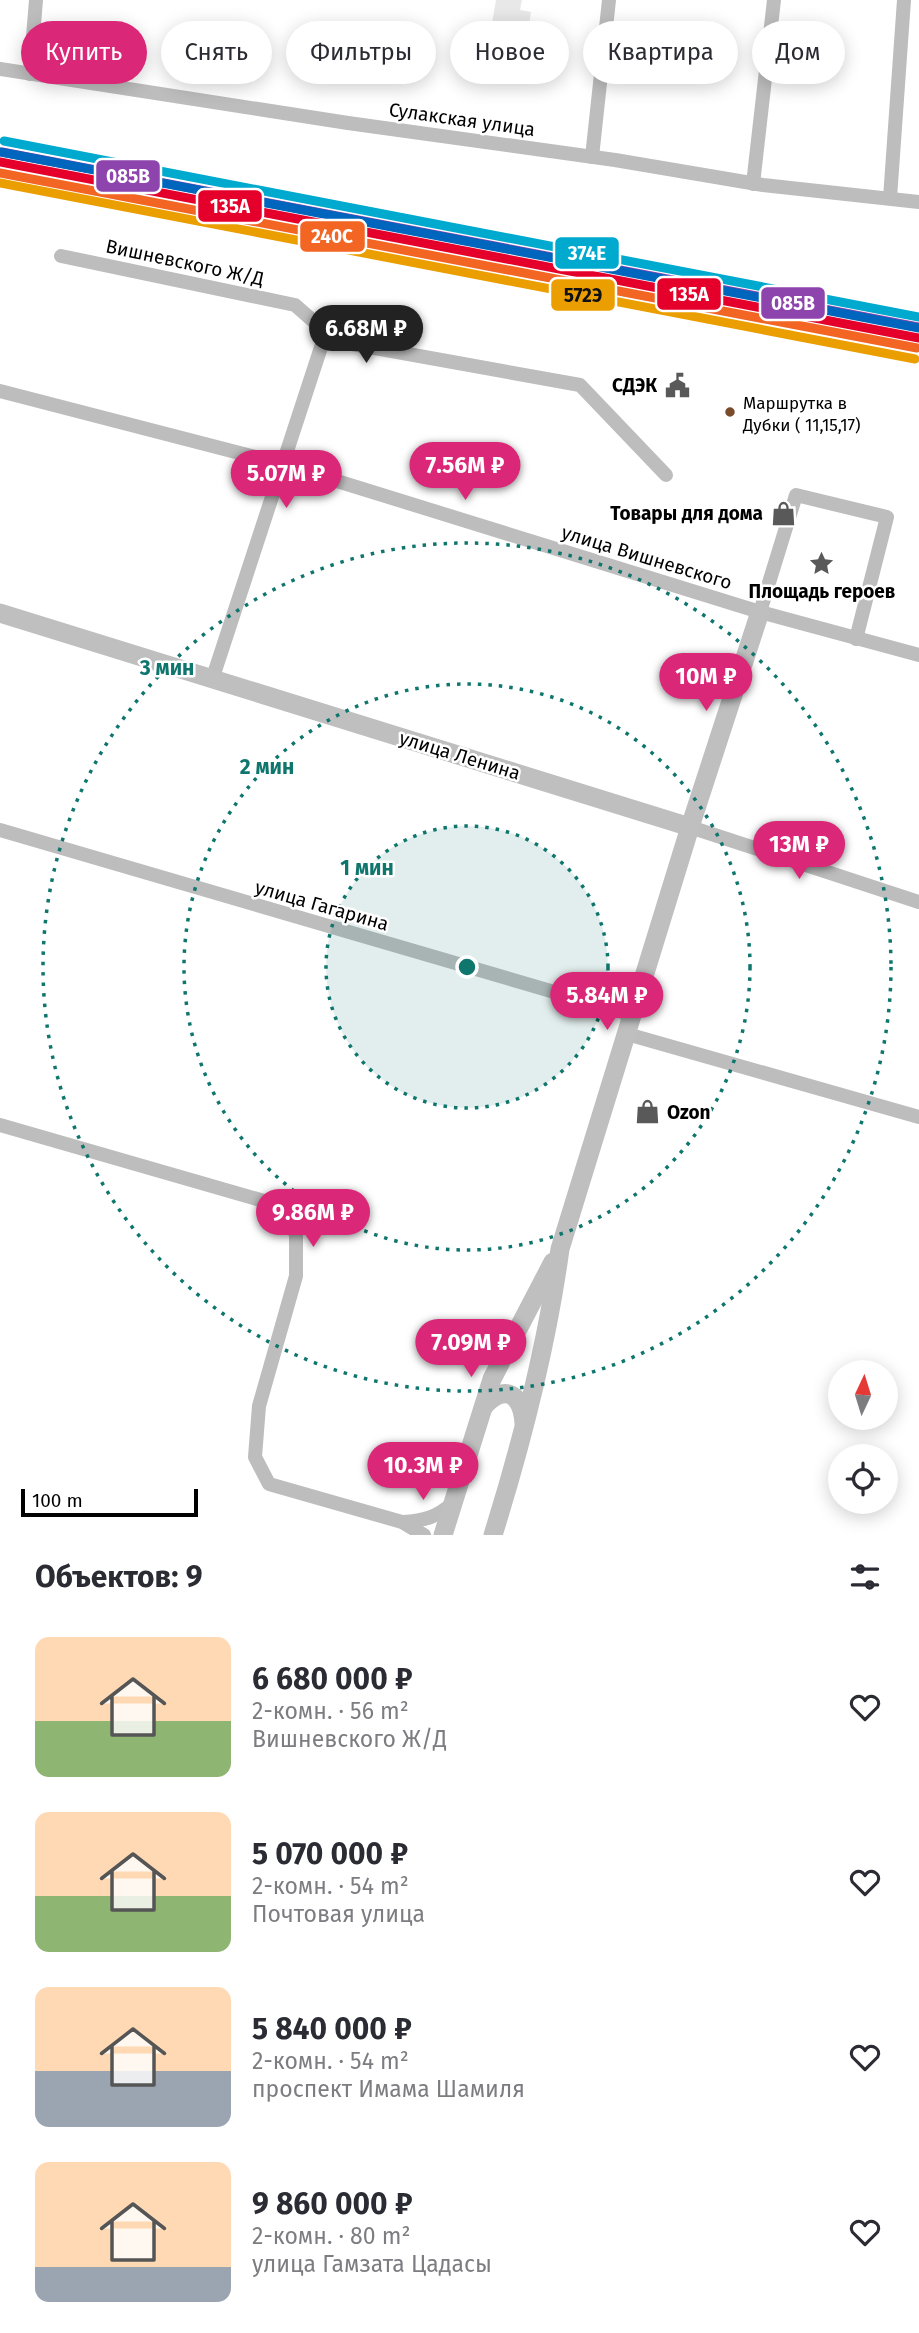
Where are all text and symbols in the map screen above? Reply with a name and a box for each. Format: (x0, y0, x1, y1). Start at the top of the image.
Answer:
chip: Купить (21, 21, 147, 84)
chip: Снять (161, 21, 272, 84)
chip: Фильтры (286, 21, 436, 84)
chip: Новое (450, 21, 569, 84)
chip: Квартира (583, 21, 738, 84)
chip: Дом (752, 21, 845, 84)
street label: Сулакская улица (387, 98, 536, 141)
line badge: 085В (95, 159, 161, 193)
text: 085В (106, 165, 150, 188)
line badge: 135А (197, 189, 263, 223)
text: 135А (210, 195, 251, 218)
line badge: 240С (299, 220, 366, 253)
text: 240С (311, 225, 353, 248)
street label: Вишневского Ж/Д (104, 234, 266, 290)
line badge: 374Е (554, 236, 620, 270)
text: 374Е (567, 242, 606, 265)
line badge: 135А (656, 277, 722, 311)
line badge: 572Э (550, 278, 616, 312)
text: 135А (669, 283, 710, 306)
text: 572Э (564, 284, 602, 307)
line badge: 085В (760, 286, 826, 320)
text: 085В (771, 292, 815, 315)
pin: 6.68M ₽ (301, 306, 431, 365)
text: 6.68M ₽ (325, 314, 407, 342)
public building icon: СДЭК (663, 371, 691, 399)
place label: СДЭК (612, 374, 657, 397)
place label: Маршрутка в Дубки ( 11,15,17) (742, 393, 861, 436)
marker: Маршрутка в Дубки ( 11,15,17) (723, 405, 737, 419)
pin: 7.56M ₽ (400, 442, 530, 502)
pin: 5.07M ₽ (221, 450, 351, 510)
text: 7.56M ₽ (425, 451, 505, 479)
text: 5.07M ₽ (247, 459, 325, 487)
shop icon: Товары для дома (769, 499, 797, 527)
place label: Товары для дома (610, 502, 763, 525)
street label: улица Вишневского (559, 521, 735, 594)
place icon: Площадь героев (808, 549, 836, 577)
place label: Площадь героев (749, 580, 895, 603)
pin: 10M ₽ (657, 654, 755, 713)
text: 3 мин (139, 655, 194, 681)
text: 10M ₽ (675, 662, 737, 690)
street label: улица Ленина (397, 726, 523, 785)
text: 2 мин (240, 754, 294, 780)
pin: 13M ₽ (750, 822, 848, 881)
text: 13M ₽ (769, 830, 829, 858)
text: 1 мин (340, 855, 394, 881)
street label: улица Гагарина (252, 875, 391, 936)
centre of rings (455, 955, 479, 979)
pin: 5.84M ₽ (542, 972, 672, 1032)
text: 5.84M ₽ (566, 981, 648, 1009)
shop icon: Ozon (633, 1098, 661, 1126)
place label: Ozon (667, 1101, 711, 1124)
pin: 9.86M ₽ (248, 1190, 378, 1249)
text: 9.86M ₽ (272, 1198, 354, 1226)
pin: 7.09M ₽ (406, 1320, 536, 1379)
text: 7.09M ₽ (431, 1328, 511, 1356)
north arrow (828, 1360, 898, 1430)
map controls (828, 1360, 898, 1514)
pin: 10.3M ₽ (358, 1442, 488, 1502)
button: locate (828, 1444, 898, 1514)
text: 10.3M ₽ (383, 1451, 463, 1479)
scale bar (21, 1486, 198, 1518)
text: 100 m (32, 1489, 83, 1512)
icon: filters (846, 1558, 884, 1596)
text: Объектов: 9 (35, 1559, 202, 1595)
text: 6 680 000 ₽ (252, 1661, 413, 1697)
icon: home (91, 1665, 175, 1749)
icon: heart (846, 1688, 884, 1726)
text: 2-комн. · 56 m² (252, 1697, 409, 1725)
text: Вишневского Ж/Д (252, 1725, 447, 1753)
text: 5 070 000 ₽ (252, 1836, 408, 1872)
icon: home (91, 1840, 175, 1924)
icon: heart (846, 1863, 884, 1901)
text: 2-комн. · 54 m² (252, 1872, 409, 1900)
text: Почтовая улица (252, 1900, 425, 1928)
text: 5 840 000 ₽ (252, 2011, 412, 2047)
icon: home (91, 2015, 175, 2099)
icon: heart (846, 2038, 884, 2076)
text: 2-комн. · 54 m² (252, 2047, 409, 2075)
text: проспект Имама Шамиля (252, 2075, 525, 2103)
text: 9 860 000 ₽ (252, 2186, 413, 2222)
icon: home (91, 2190, 175, 2274)
icon: heart (846, 2213, 884, 2251)
text: 2-комн. · 80 m² (252, 2222, 411, 2250)
text: улица Гамзата Цадасы (252, 2250, 492, 2278)

